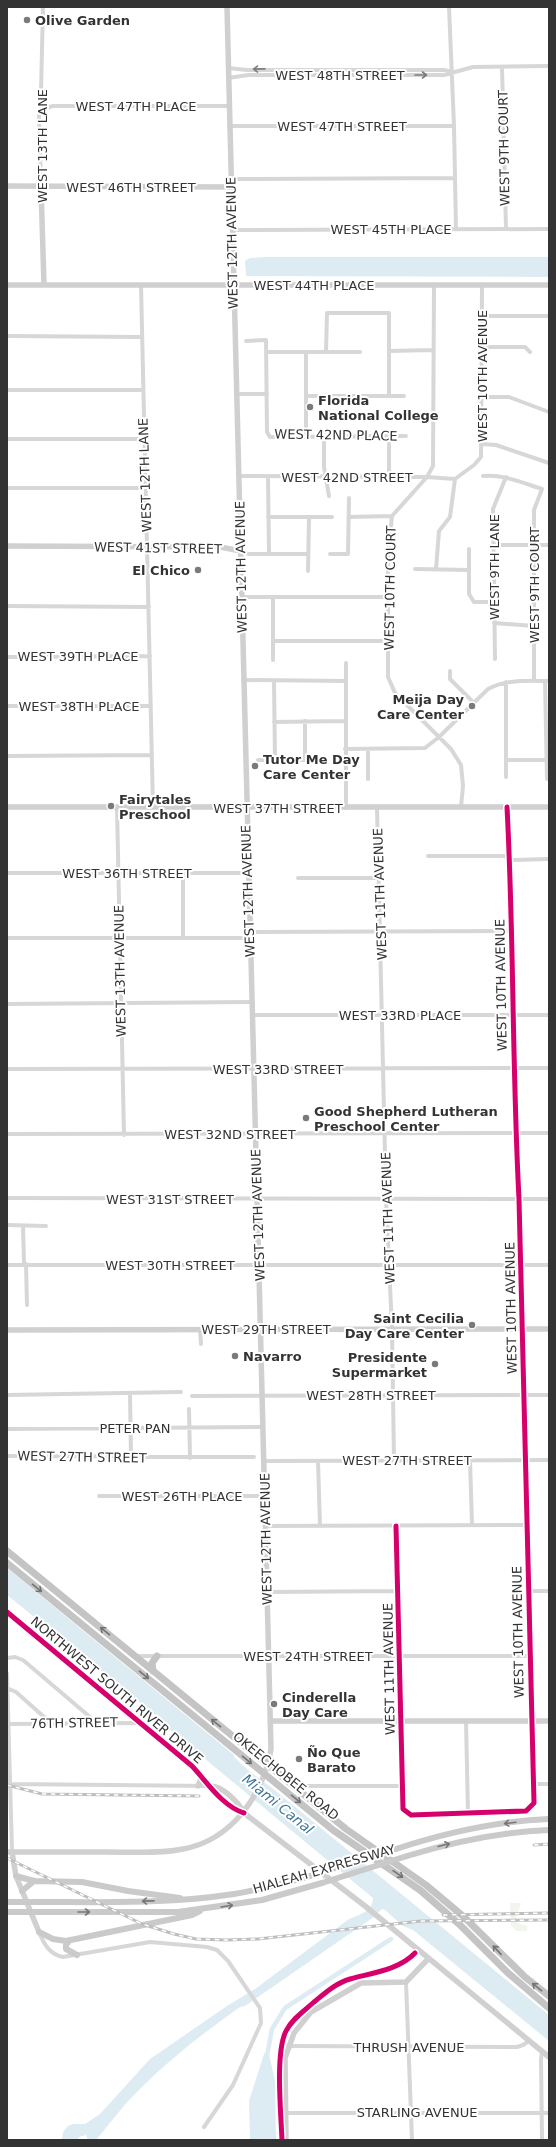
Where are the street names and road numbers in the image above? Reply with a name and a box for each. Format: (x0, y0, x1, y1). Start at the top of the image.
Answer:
street label: WEST 48TH STREET (275, 68, 405, 83)
street label: WEST 13TH LANE (35, 89, 50, 203)
street label: WEST 9TH COURT (495, 90, 513, 206)
street label: WEST 47TH PLACE (75, 99, 197, 114)
street label: WEST 47TH STREET (277, 119, 407, 134)
street label: WEST 12TH AVENUE (223, 177, 241, 309)
street label: WEST 46TH STREET (66, 180, 196, 195)
street label: WEST 45TH PLACE (330, 222, 452, 237)
street label: WEST 44TH PLACE (253, 278, 375, 293)
street label: WEST 10TH AVENUE (475, 310, 490, 442)
street label: WEST 12TH LANE (136, 418, 154, 532)
street label: WEST 42ND PLACE (274, 426, 398, 444)
street label: WEST 42ND STREET (281, 470, 413, 485)
street label: WEST 12TH AVENUE (232, 501, 250, 633)
street label: WEST 9TH LANE (487, 514, 502, 620)
street label: WEST 10TH COURT (381, 526, 399, 650)
street label: WEST 9TH COURT (527, 527, 542, 643)
street label: WEST 41ST STREET (94, 539, 222, 557)
street label: WEST 39TH PLACE (17, 649, 139, 664)
street label: WEST 38TH PLACE (18, 699, 140, 714)
street label: WEST 37TH STREET (213, 801, 343, 816)
street label: WEST 12TH AVENUE (238, 825, 258, 957)
street label: WEST 11TH AVENUE (370, 828, 390, 960)
street label: WEST 36TH STREET (62, 866, 192, 881)
street label: WEST 13TH AVENUE (111, 905, 129, 1037)
street label: WEST 10TH AVENUE (492, 919, 510, 1051)
street label: WEST 33RD PLACE (339, 1008, 461, 1023)
street label: WEST 33RD STREET (213, 1062, 343, 1077)
street label: WEST 32ND STREET (164, 1127, 296, 1142)
street label: WEST 12TH AVENUE (248, 1149, 268, 1281)
street label: WEST 11TH AVENUE (378, 1152, 398, 1284)
street label: WEST 31ST STREET (106, 1192, 234, 1207)
street label: WEST 10TH AVENUE (502, 1242, 520, 1374)
street label: WEST 30TH STREET (105, 1258, 235, 1273)
street label: WEST 29TH STREET (201, 1322, 331, 1337)
street label: WEST 28TH STREET (306, 1388, 436, 1403)
street label: PETER PAN (100, 1421, 171, 1436)
street label: WEST 27TH STREET (17, 1448, 147, 1466)
street label: WEST 27TH STREET (342, 1453, 472, 1468)
street label: WEST 12TH AVENUE (257, 1473, 275, 1605)
street label: WEST 26TH PLACE (121, 1489, 243, 1504)
street label: WEST 10TH AVENUE (509, 1566, 527, 1698)
street label: WEST 11TH AVENUE (380, 1603, 398, 1735)
street label: NORTHWEST SOUTH RIVER DRIVE (28, 1614, 206, 1766)
street label: WEST 24TH STREET (243, 1649, 373, 1664)
street label: 76TH STREET (30, 1715, 118, 1731)
street label: OKEECHOBEE ROAD (230, 1729, 342, 1823)
street label: HIALEAH EXPRESSWAY (251, 1841, 397, 1897)
street label: THRUSH AVENUE (352, 2040, 465, 2055)
street label: STARLING AVENUE (357, 2105, 477, 2120)

